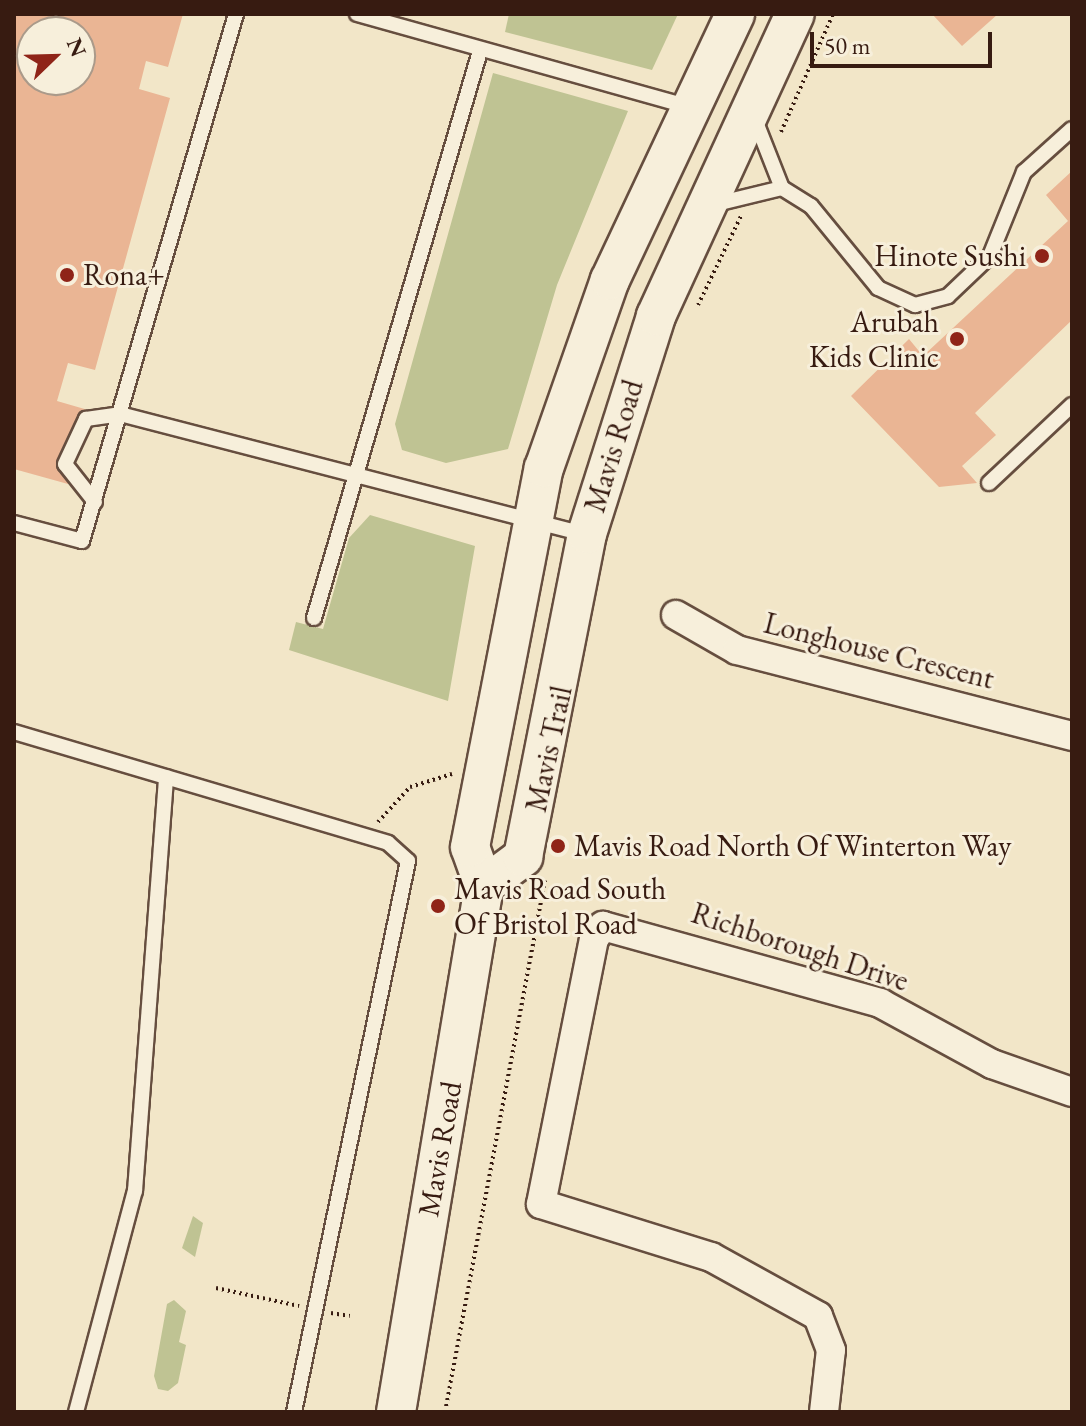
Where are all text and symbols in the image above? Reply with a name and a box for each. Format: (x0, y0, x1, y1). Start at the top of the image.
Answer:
north arrow (16, 16, 96, 96)
scale bar (814, 16, 996, 66)
text: 50 m (824, 30, 871, 61)
text: N (60, 33, 94, 61)
place label: Hinote Sushi (874, 238, 1026, 274)
marker: Hinote Sushi (1033, 247, 1051, 265)
place label: Rona+ (83, 257, 165, 293)
marker: Rona+ (58, 266, 76, 284)
place label: Arubah Kids Clinic (809, 304, 939, 374)
marker: Arubah Kids Clinic (946, 328, 968, 350)
street label: Mavis Road (577, 375, 651, 517)
street label: Longhouse Crescent (760, 605, 998, 697)
street label: Mavis Trail (518, 683, 580, 815)
place label: Mavis Road North Of Winterton Way (574, 828, 1011, 864)
marker: Mavis Road North Of Winterton Way (549, 837, 567, 855)
place label: Mavis Road South Of Bristol Road (454, 871, 666, 942)
street label: Richborough Drive (687, 895, 913, 999)
marker: Mavis Road South Of Bristol Road (429, 897, 447, 915)
street label: Mavis Road (410, 1079, 470, 1219)

